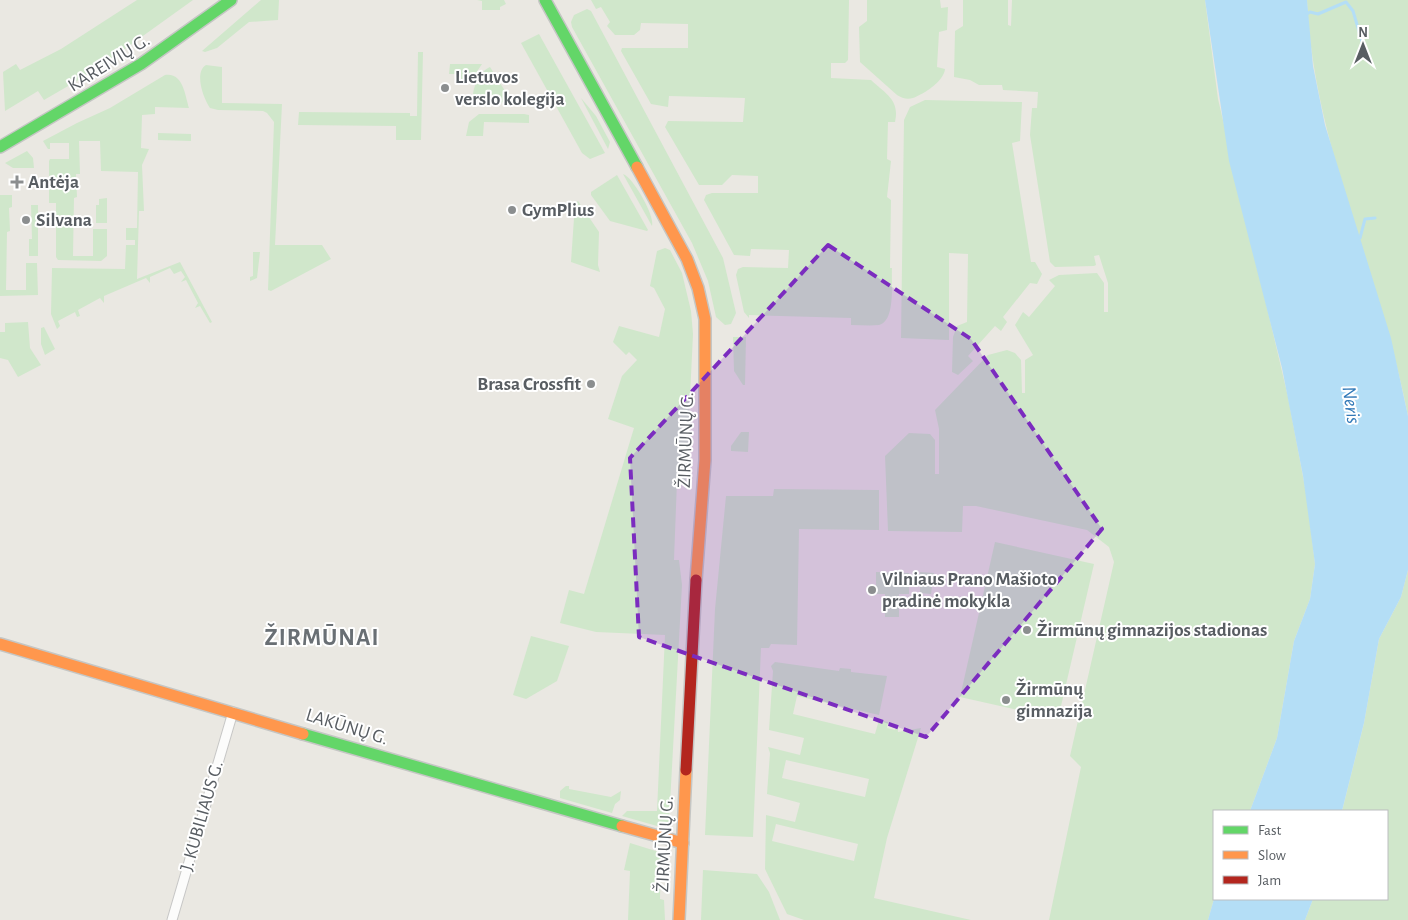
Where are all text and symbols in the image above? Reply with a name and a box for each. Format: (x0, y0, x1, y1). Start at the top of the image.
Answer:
north arrow (1338, 20, 1388, 70)
text: N (1358, 26, 1368, 40)
street label: KAREIVIŲ G. (65, 30, 153, 96)
place label: Lietuvos verslo kolegija (455, 68, 565, 109)
marker: Lietuvos verslo kolegija (439, 82, 451, 94)
place label: Antėja (28, 173, 79, 192)
marker: Antėja (10, 175, 24, 189)
place label: GymPlius (522, 201, 594, 220)
marker: GymPlius (506, 204, 518, 216)
place label: Silvana (36, 211, 92, 230)
marker: Silvana (20, 214, 32, 226)
place label: Brasa Crossfit (477, 375, 582, 394)
marker: Brasa Crossfit (585, 378, 597, 390)
water label: Neris (1338, 385, 1364, 426)
street label: ŽIRMŪNŲ G. (673, 391, 697, 488)
place label: Vilniaus Prano Mašioto pradinė mokykla (882, 570, 1057, 611)
marker: Vilniaus Prano Mašioto pradinė mokykla (866, 584, 878, 596)
place label: Žirmūnų gimnazijos stadionas (1037, 619, 1267, 640)
district label: ŽIRMŪNAI (265, 623, 379, 650)
marker: Žirmūnų gimnazijos stadionas (1021, 624, 1033, 636)
place label: Žirmūnų gimnazija (1016, 678, 1092, 721)
marker: Žirmūnų gimnazija (1000, 694, 1012, 706)
street label: LAKŪNŲ G. (304, 705, 391, 749)
street label: J. KUBILIAUS G. (177, 759, 227, 873)
street label: ŽIRMŪNŲ G. (651, 795, 677, 893)
legend (1213, 810, 1388, 900)
text: Fast (1258, 823, 1282, 838)
text: Slow (1258, 848, 1286, 863)
text: Jam (1258, 873, 1281, 888)

